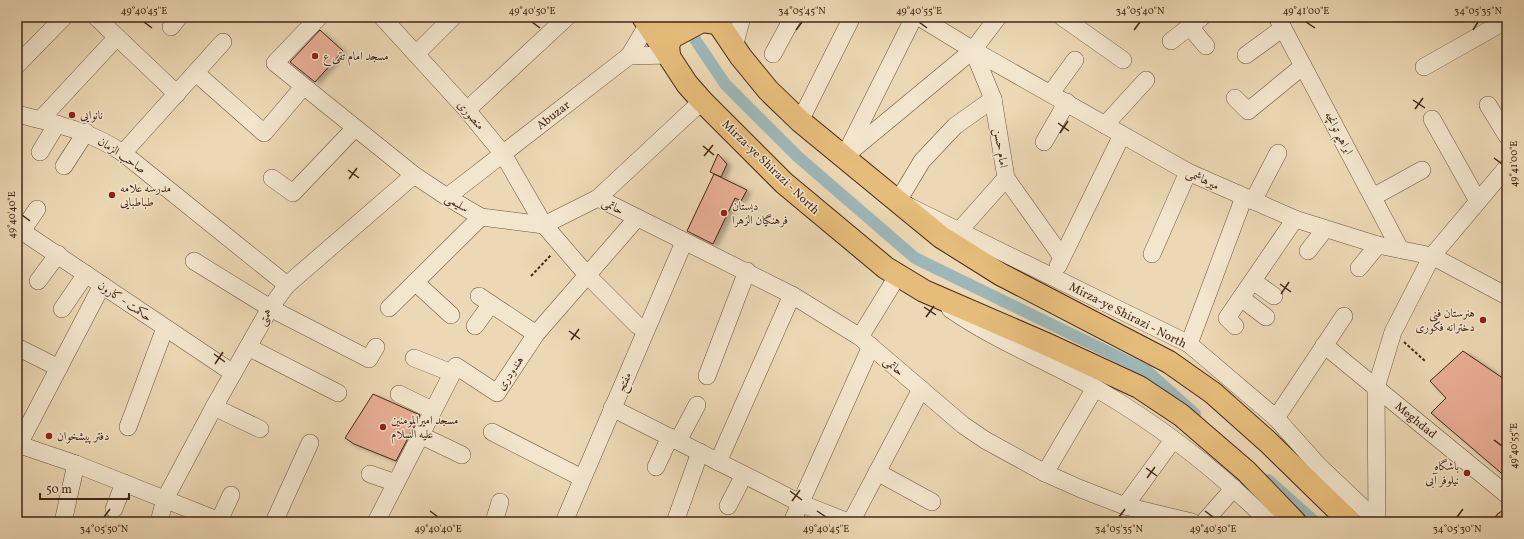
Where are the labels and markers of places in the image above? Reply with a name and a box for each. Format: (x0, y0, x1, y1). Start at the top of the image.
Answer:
place label: مسجد امام تقی ع (323, 49, 389, 67)
marker: مسجد امام تقی ع (310, 51, 320, 61)
place label: نانوایی (80, 108, 103, 124)
marker: نانوایی (67, 110, 77, 120)
place label: مدرسه علامه طباطبایی (120, 181, 171, 211)
marker: مدرسه علامه طباطبایی (107, 190, 117, 200)
place label: دبستان فرهنگیان الزهرا (732, 199, 788, 229)
marker: دبستان فرهنگیان الزهرا (719, 208, 729, 218)
place label: هنرستان فنی دخترانه فکوری (1415, 306, 1475, 336)
marker: هنرستان فنی دخترانه فکوری (1478, 315, 1488, 325)
place label: مسجد امیرالمومنین علیه السلام (391, 413, 459, 445)
marker: مسجد امیرالمومنین علیه السلام (378, 422, 388, 432)
place label: دفتر پیشخوان (57, 429, 109, 445)
marker: دفتر پیشخوان (44, 431, 54, 441)
place label: باشگاه نیلوفر آبی (1425, 458, 1459, 489)
marker: باشگاه نیلوفر آبی (1462, 468, 1472, 478)

